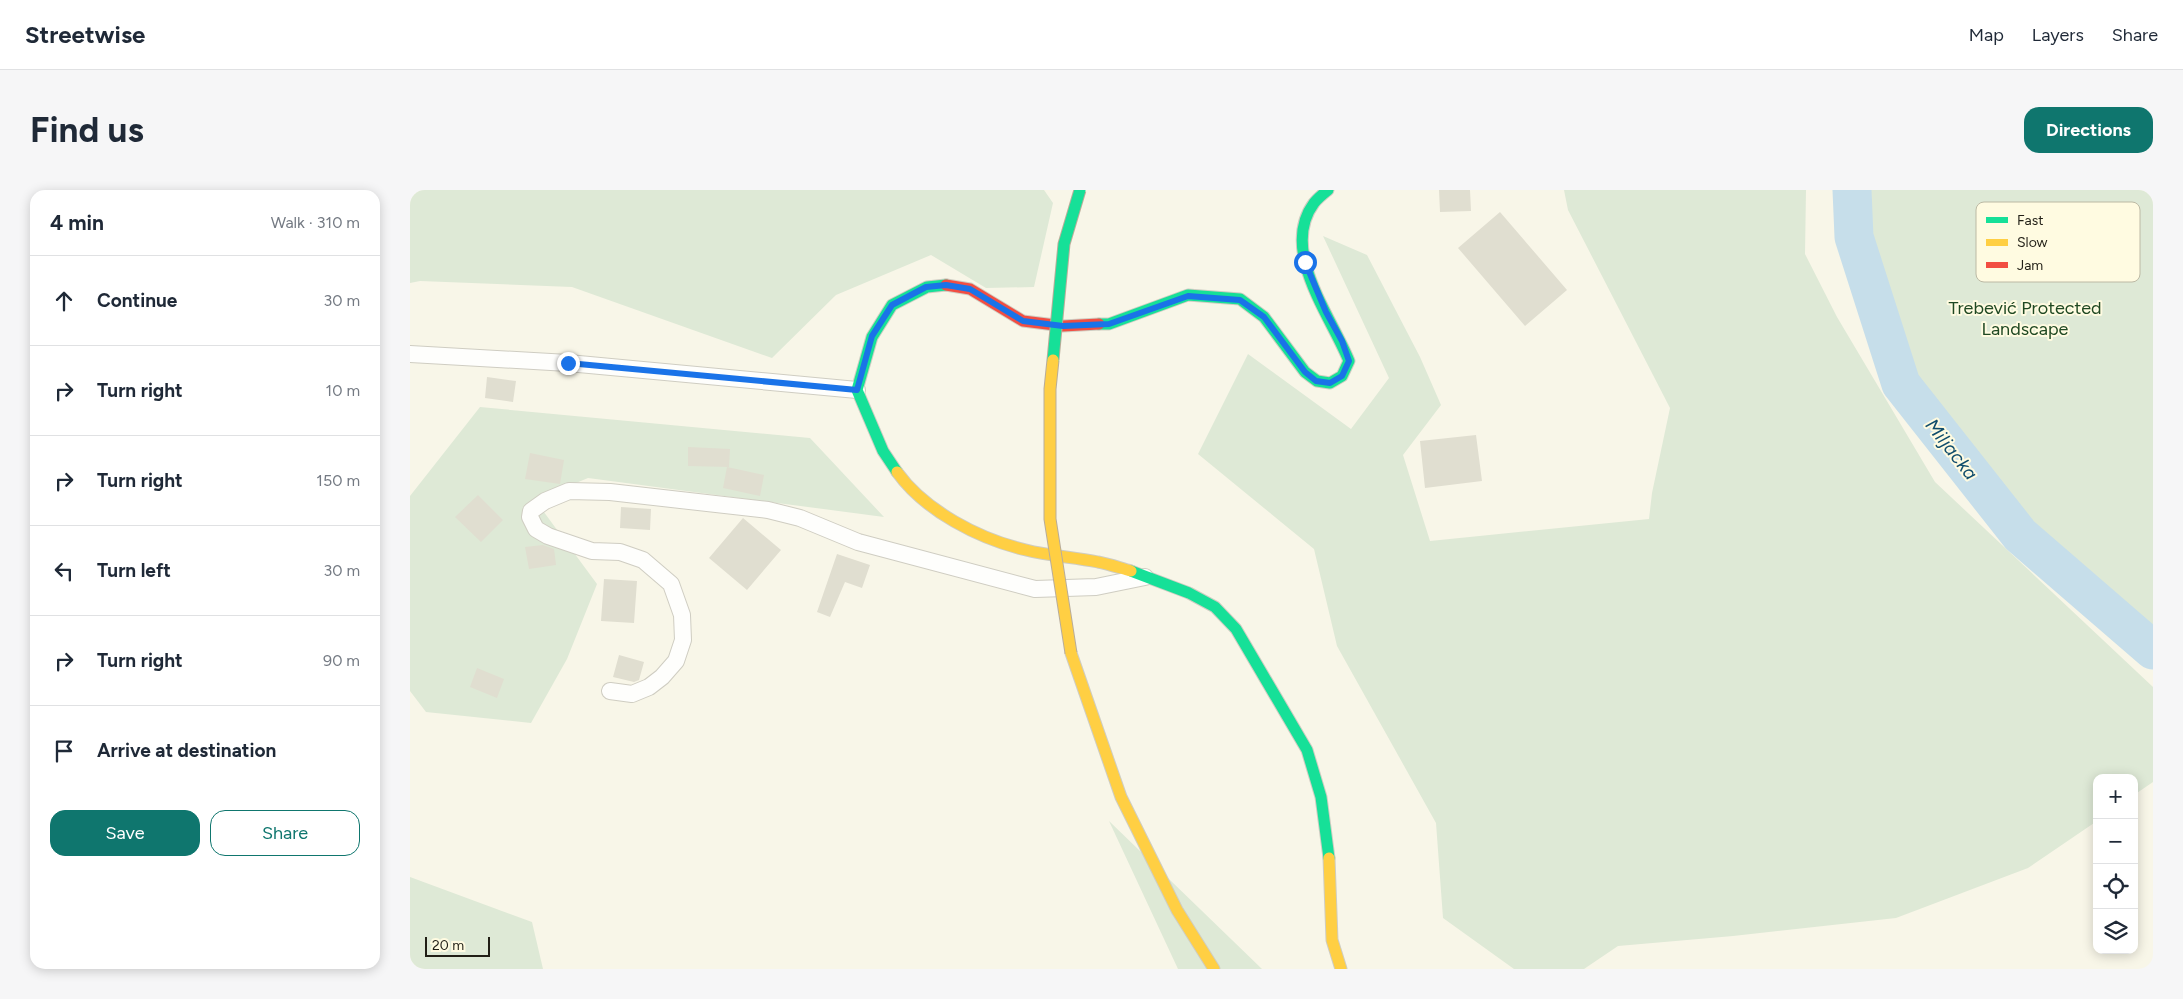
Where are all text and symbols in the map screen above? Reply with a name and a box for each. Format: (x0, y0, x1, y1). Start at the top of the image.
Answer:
text: Streetwise (25, 20, 145, 49)
text: Map (1969, 24, 2004, 46)
text: Layers (2032, 24, 2084, 46)
text: Share (2112, 24, 2158, 46)
button: Directions (2024, 107, 2153, 153)
text: Find us (30, 109, 144, 151)
legend (1976, 202, 2140, 282)
text: 4 min (50, 210, 104, 235)
text: Fast (2017, 212, 2043, 229)
text: Walk · 310 m (271, 213, 360, 232)
text: Slow (2017, 234, 2048, 251)
route start (1294, 251, 1317, 274)
text: Jam (2017, 257, 2043, 274)
icon: ahead (50, 287, 78, 315)
text: Continue (97, 289, 177, 312)
text: 30 m (323, 291, 360, 310)
park label: Trebević Protected Landscape (1948, 297, 2102, 340)
route end (557, 352, 580, 375)
icon: right (50, 377, 78, 405)
text: Turn right (97, 379, 183, 402)
text: 10 m (326, 381, 360, 400)
water label: Miljacka (1921, 414, 1983, 484)
icon: right (50, 467, 78, 495)
text: Turn right (97, 469, 183, 492)
text: 150 m (316, 471, 360, 490)
icon: left (50, 557, 78, 585)
text: Turn left (97, 559, 171, 582)
text: 30 m (323, 561, 360, 580)
icon: right (50, 647, 78, 675)
text: Turn right (97, 649, 183, 672)
text: 90 m (323, 651, 360, 670)
icon: arrive (50, 737, 78, 765)
text: Arrive at destination (97, 739, 276, 762)
map controls (2093, 774, 2138, 954)
button: + (2093, 774, 2138, 819)
button: Save (50, 810, 200, 856)
button: Share (210, 810, 360, 856)
button: − (2093, 819, 2138, 864)
button: locate (2093, 864, 2138, 909)
button: layers (2093, 909, 2138, 954)
scale bar (425, 934, 490, 957)
text: 20 m (432, 937, 464, 954)

